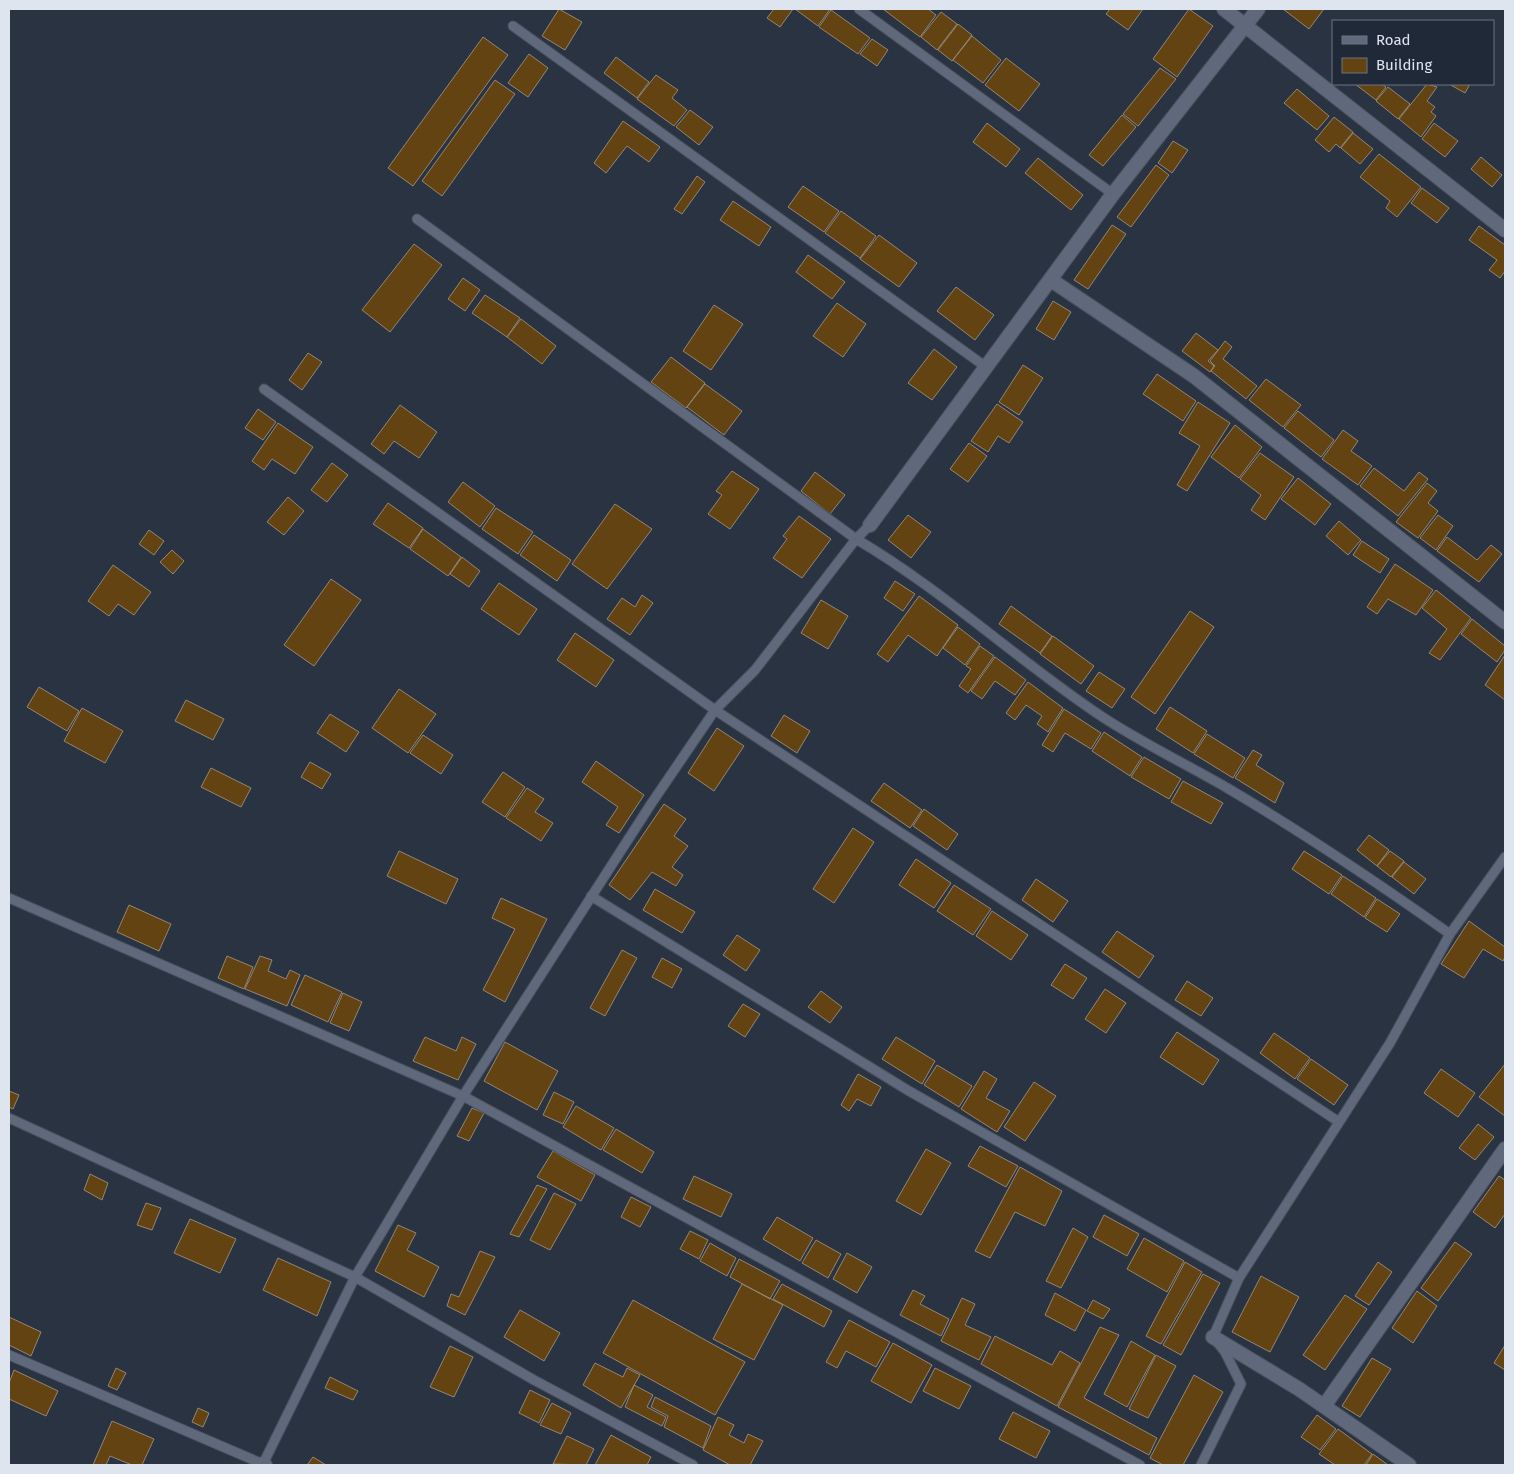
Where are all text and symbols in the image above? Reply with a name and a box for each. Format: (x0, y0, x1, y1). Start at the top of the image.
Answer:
legend (1332, 20, 1494, 85)
text: Road (1376, 31, 1411, 49)
text: Building (1376, 56, 1432, 74)

